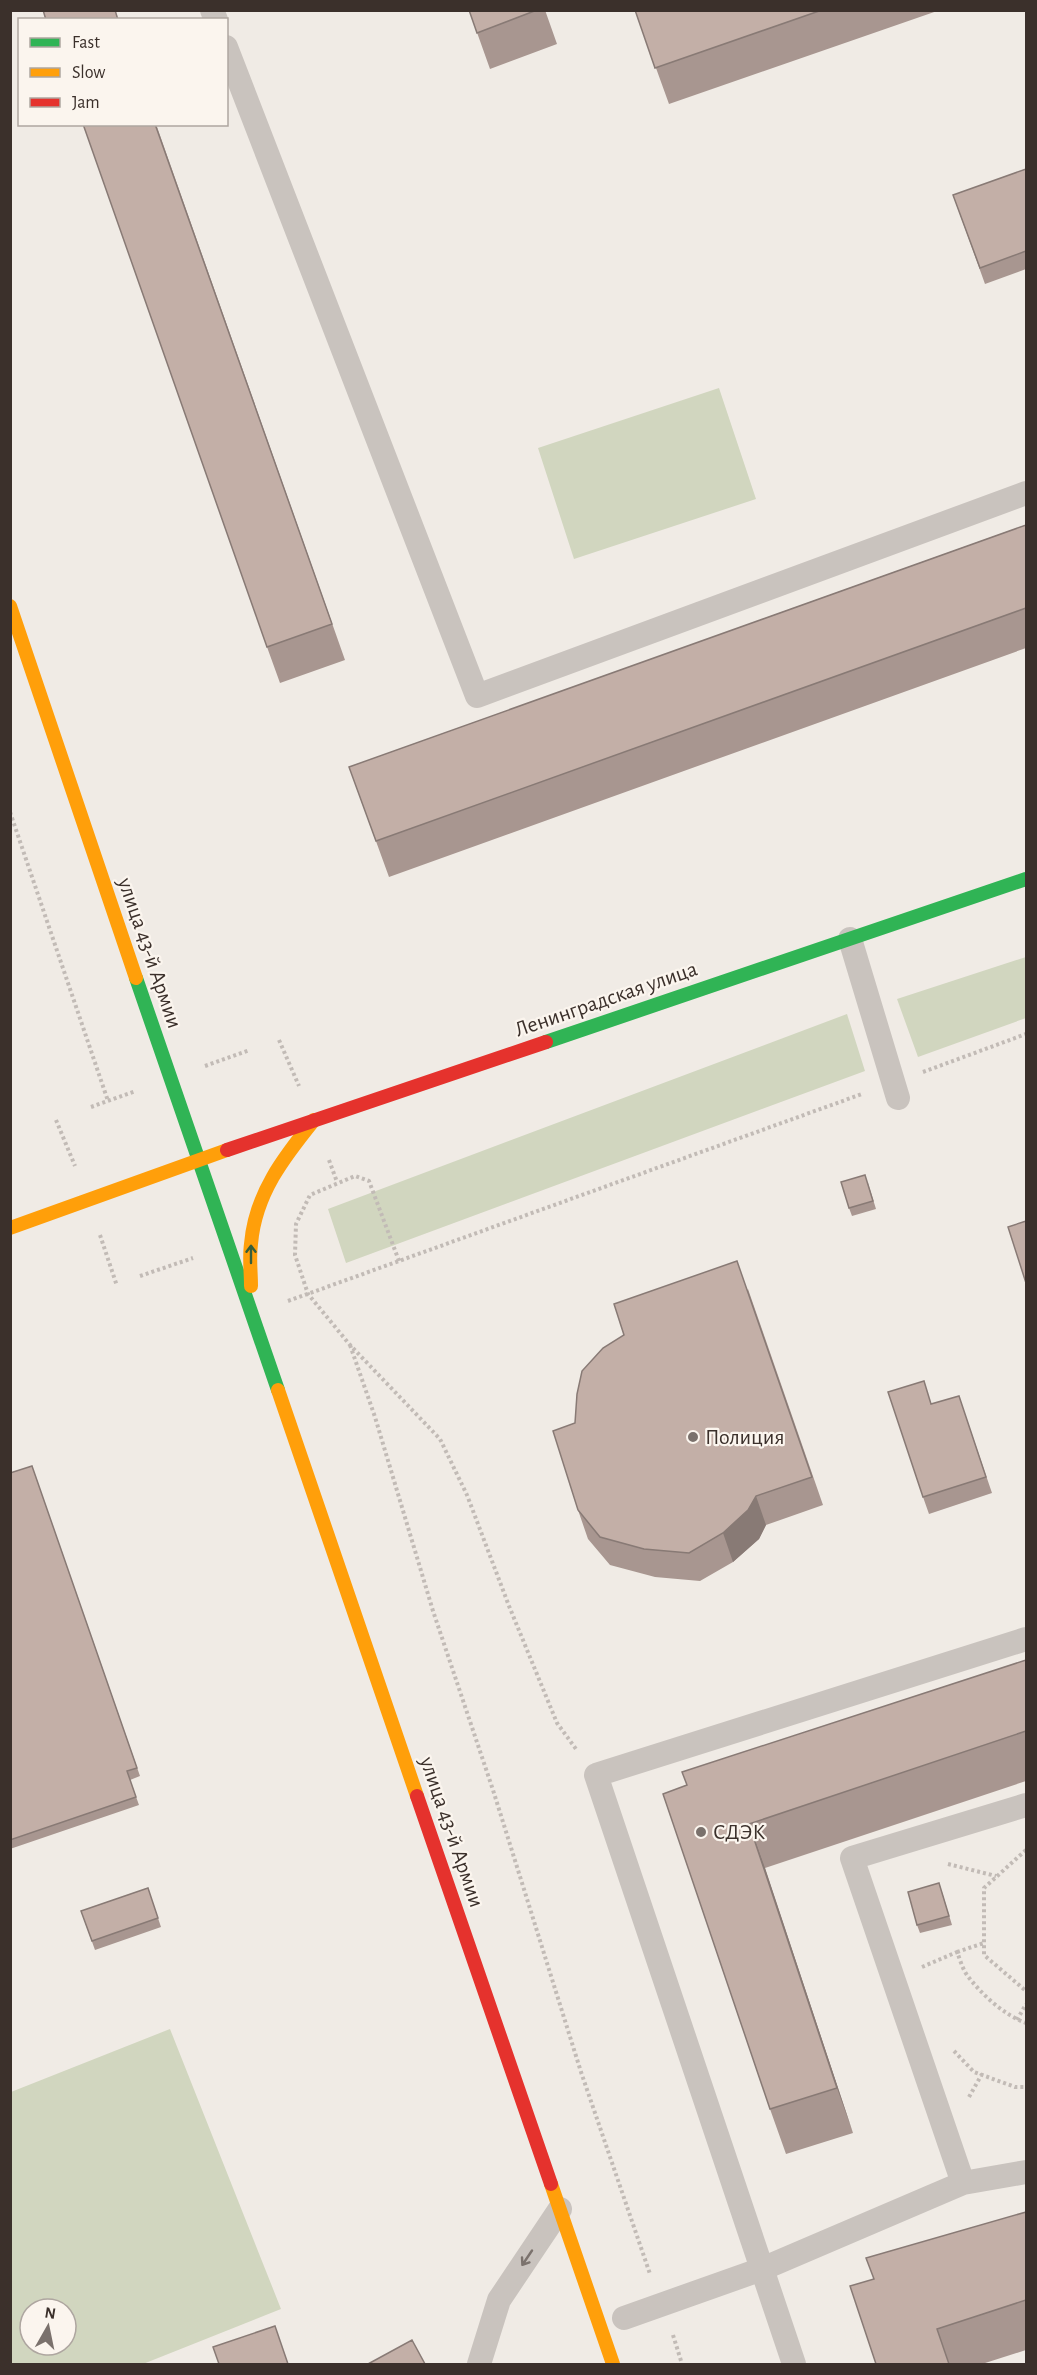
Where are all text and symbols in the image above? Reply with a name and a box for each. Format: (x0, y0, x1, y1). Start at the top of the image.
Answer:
legend (18, 18, 228, 126)
text: Fast (72, 34, 100, 52)
text: Slow (72, 64, 105, 82)
text: Jam (72, 94, 100, 112)
street label: улица 43-й Армии (114, 874, 186, 1031)
street label: Ленинградская улица (512, 957, 700, 1041)
one-way arrow (245, 1245, 257, 1265)
place label: Полиция (705, 1426, 784, 1448)
marker: Полиция (686, 1430, 700, 1444)
street label: улица 43-й Армии (416, 1753, 488, 1910)
place label: СДЭК (713, 1821, 765, 1843)
marker: СДЭК (694, 1825, 708, 1839)
one-way arrow (521, 2249, 533, 2266)
north arrow (18, 2297, 78, 2357)
text: N (43, 2304, 57, 2322)

